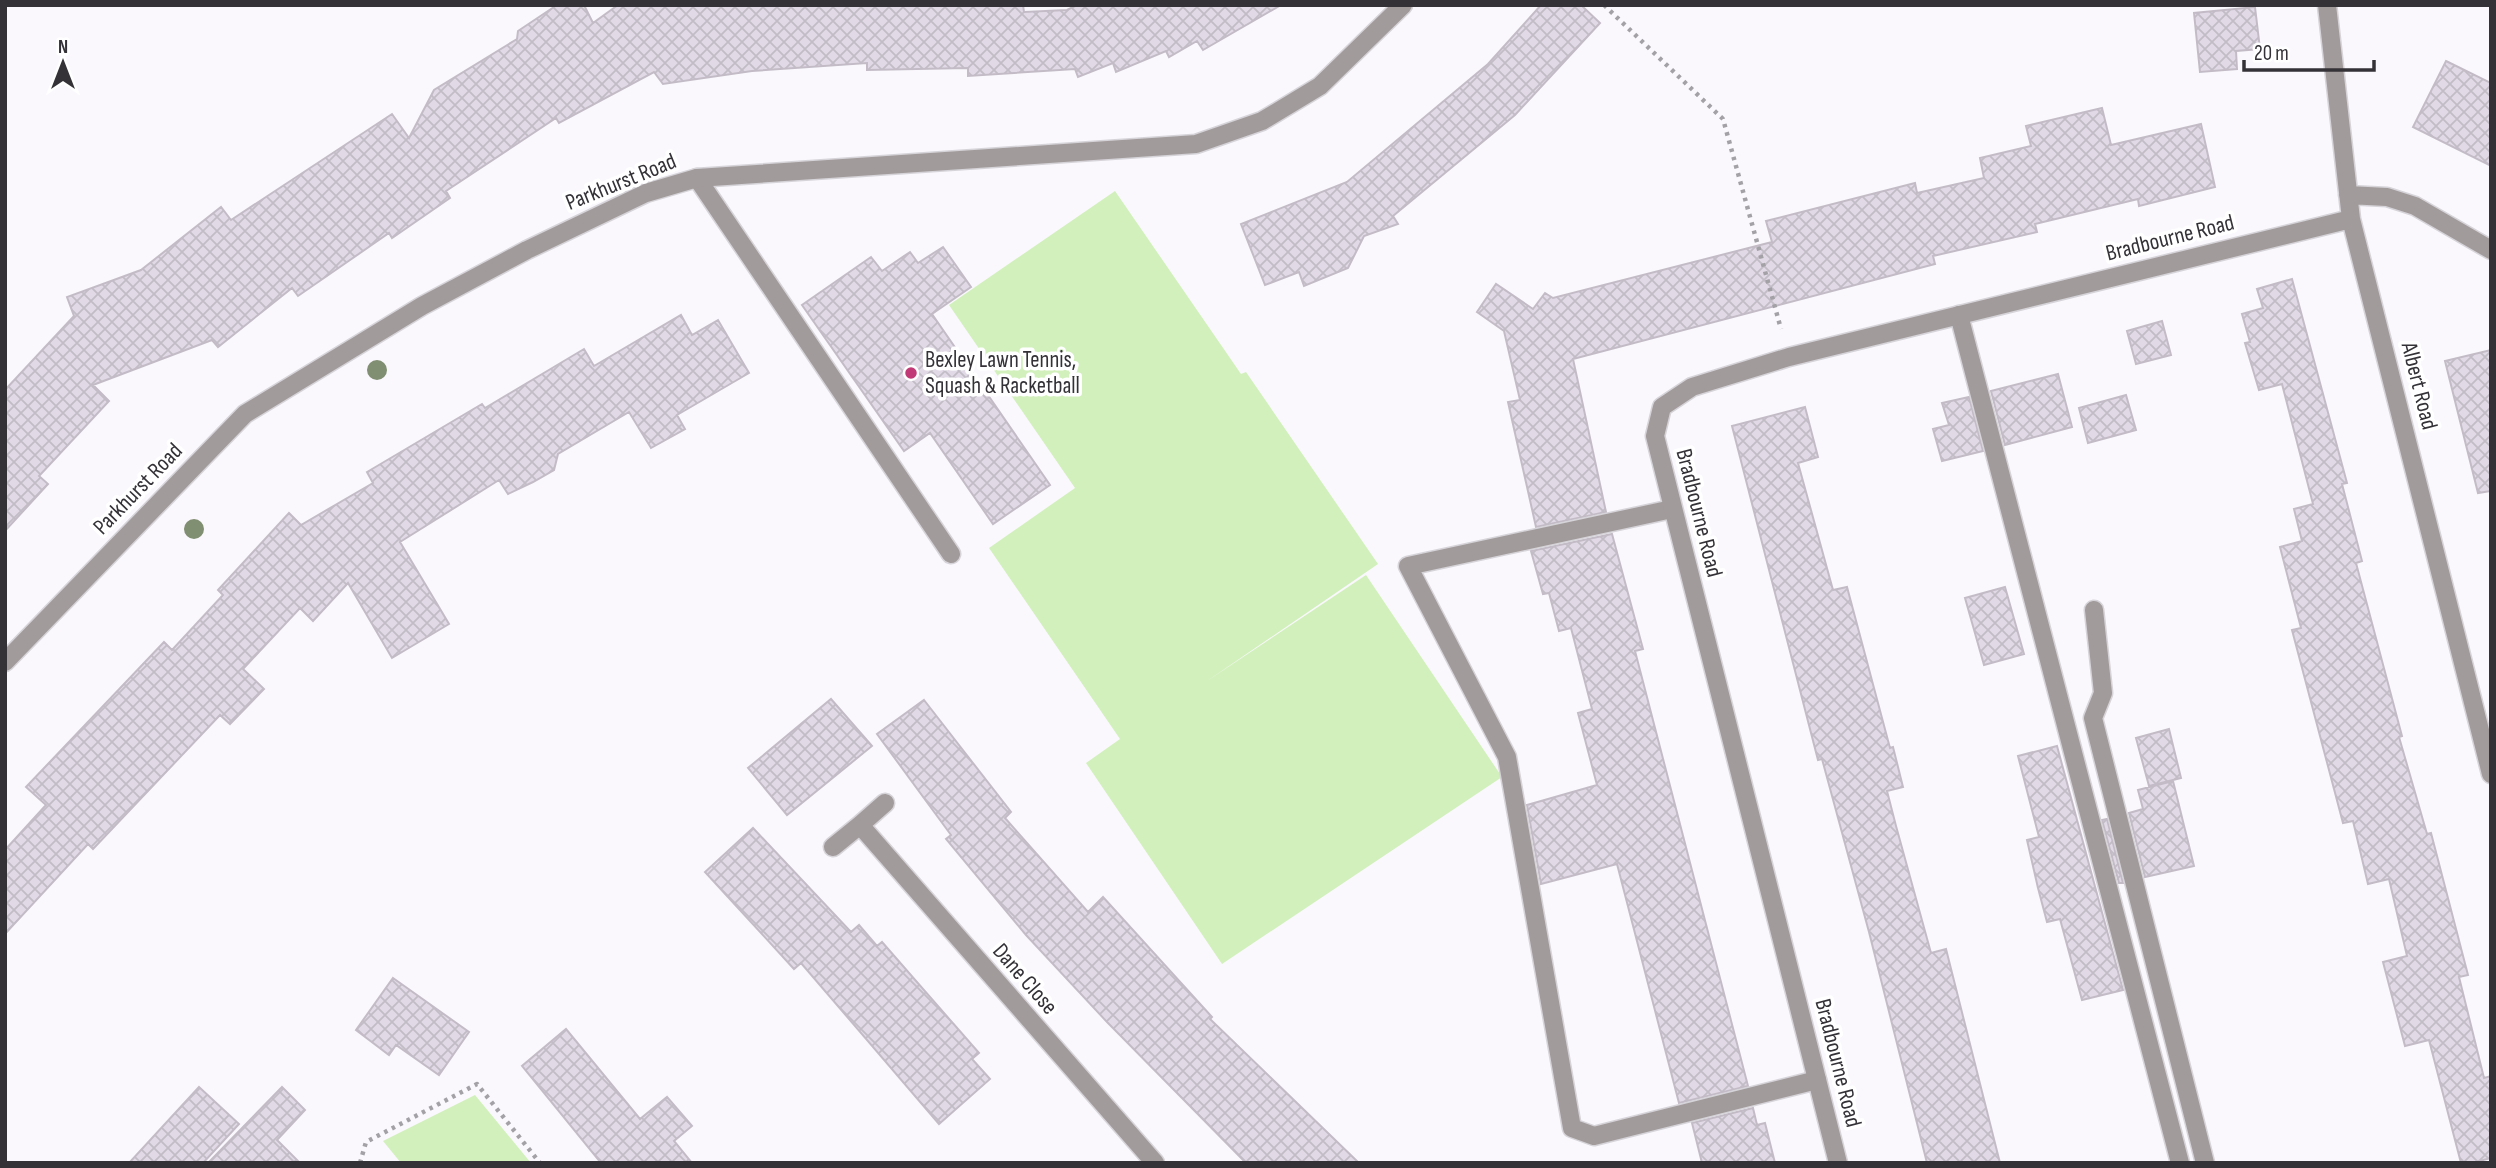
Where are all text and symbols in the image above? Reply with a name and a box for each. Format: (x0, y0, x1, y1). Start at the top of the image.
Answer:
north arrow (28, 28, 98, 98)
scale bar (2244, 28, 2374, 72)
text: N (58, 36, 68, 59)
text: 20 m (2254, 41, 2289, 66)
street label: Parkhurst Road (562, 147, 680, 217)
street label: Bradbourne Road (2103, 209, 2237, 267)
street label: Albert Road (2394, 338, 2443, 433)
place label: Bexley Lawn Tennis, Squash & Racketball (925, 346, 1080, 400)
marker: Bexley Lawn Tennis, Squash & Racketball (903, 365, 919, 381)
street label: Parkhurst Road (87, 437, 189, 541)
street label: Bradbourne Road (1670, 446, 1728, 580)
street label: Dane Close (986, 938, 1064, 1020)
street label: Bradbourne Road (1809, 996, 1867, 1130)

